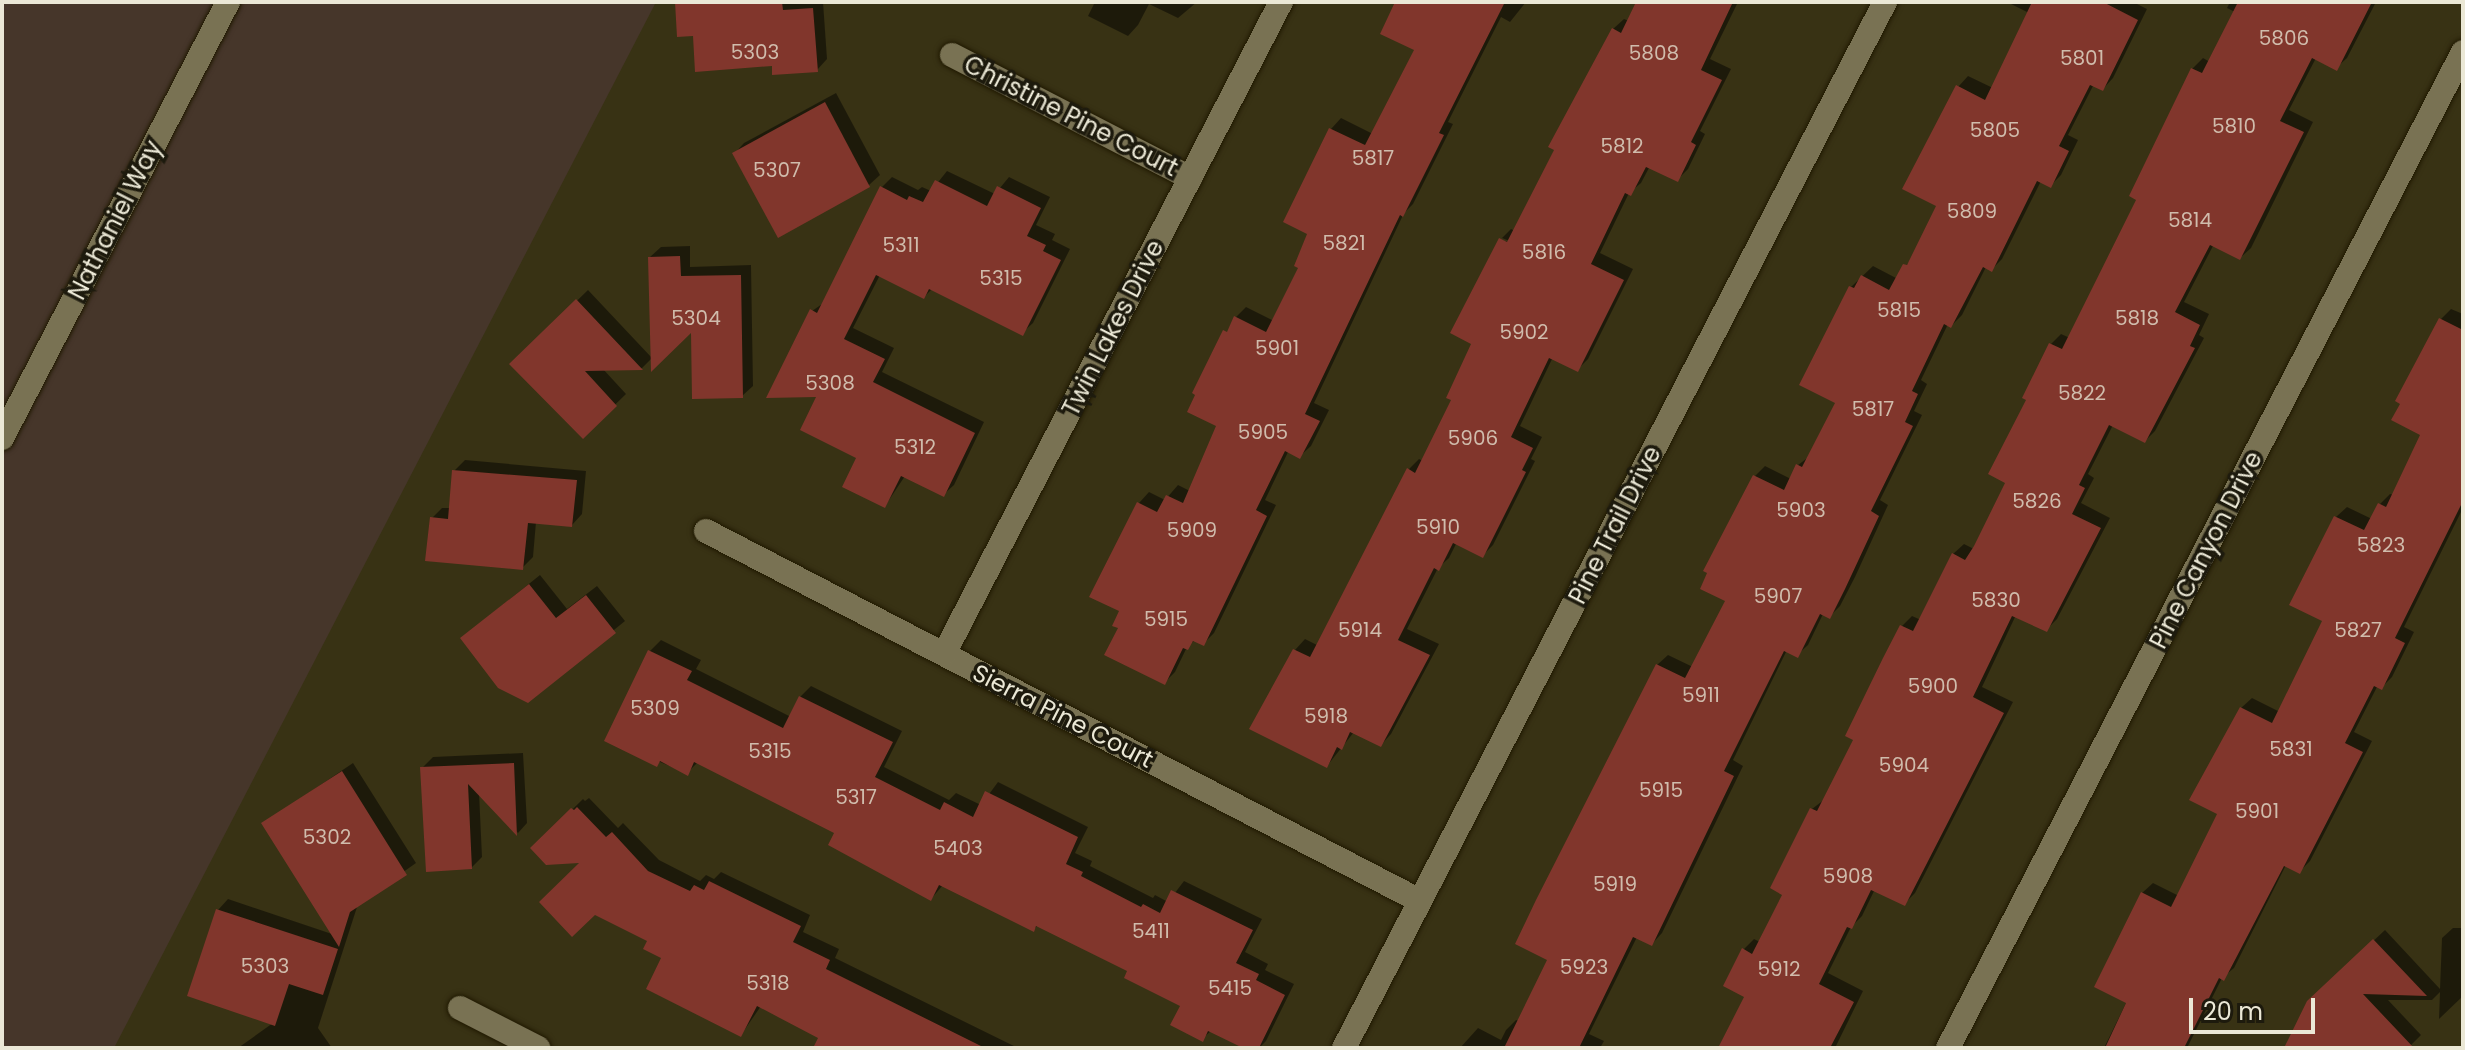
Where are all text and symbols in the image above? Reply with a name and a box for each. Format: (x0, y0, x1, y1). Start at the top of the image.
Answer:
house number: 5806 (2259, 26, 2309, 50)
house number: 5303 (731, 40, 779, 64)
house number: 5808 (1629, 41, 1679, 65)
house number: 5801 (2060, 46, 2104, 70)
street label: Christine Pine Court (959, 50, 1183, 182)
house number: 5810 (2212, 114, 2256, 138)
house number: 5805 (1970, 118, 2020, 142)
house number: 5812 (1600, 134, 1644, 158)
street label: Nathaniel Way (62, 135, 168, 305)
house number: 5817 (1352, 146, 1394, 170)
house number: 5307 (753, 158, 801, 182)
house number: 5809 (1947, 199, 1997, 223)
house number: 5814 (2168, 208, 2212, 232)
house number: 5821 (1322, 231, 1366, 255)
house number: 5311 (882, 233, 920, 257)
street label: Twin Lakes Drive (1056, 235, 1170, 421)
house number: 5816 (1522, 240, 1566, 264)
house number: 5315 (979, 266, 1023, 290)
house number: 5815 (1877, 298, 1921, 322)
house number: 5304 (671, 306, 721, 330)
house number: 5818 (2115, 306, 2159, 330)
house number: 5902 (1499, 320, 1549, 344)
house number: 5901 (1255, 336, 1299, 360)
house number: 5308 (805, 371, 855, 395)
house number: 5822 (2058, 381, 2106, 405)
house number: 5817 (1852, 397, 1894, 421)
house number: 5905 (1238, 420, 1288, 444)
house number: 5906 (1448, 426, 1498, 450)
house number: 5312 (894, 435, 936, 459)
street label: Pine Trail Drive (1563, 441, 1667, 609)
street label: Pine Canyon Drive (2144, 447, 2268, 653)
house number: 5826 (2012, 489, 2062, 513)
house number: 5903 (1776, 498, 1826, 522)
house number: 5910 (1416, 515, 1460, 539)
house number: 5909 (1167, 518, 1217, 542)
house number: 5823 (2357, 533, 2405, 557)
house number: 5907 (1754, 584, 1802, 608)
house number: 5830 (1971, 588, 2021, 612)
house number: 5915 (1144, 607, 1188, 631)
house number: 5914 (1338, 618, 1382, 642)
house number: 5827 (2334, 618, 2382, 642)
street label: Sierra Pine Court (968, 658, 1158, 774)
house number: 5900 (1908, 674, 1958, 698)
house number: 5911 (1682, 683, 1720, 707)
house number: 5309 (630, 696, 680, 720)
house number: 5918 (1304, 704, 1348, 728)
house number: 5831 (2269, 737, 2313, 761)
house number: 5315 (748, 739, 792, 763)
house number: 5904 (1879, 753, 1929, 777)
house number: 5915 (1639, 778, 1683, 802)
house number: 5317 (835, 785, 877, 809)
house number: 5901 (2235, 799, 2279, 823)
house number: 5302 (303, 825, 351, 849)
house number: 5403 (933, 836, 983, 860)
house number: 5908 (1823, 864, 1873, 888)
house number: 5919 (1593, 872, 1637, 896)
house number: 5411 (1132, 919, 1170, 943)
house number: 5303 (241, 954, 289, 978)
house number: 5923 (1560, 955, 1608, 979)
house number: 5912 (1757, 957, 1801, 981)
house number: 5318 (746, 971, 790, 995)
house number: 5415 (1208, 976, 1252, 1000)
scale bar (2193, 982, 2319, 1032)
text: 20 m (2203, 995, 2263, 1028)

